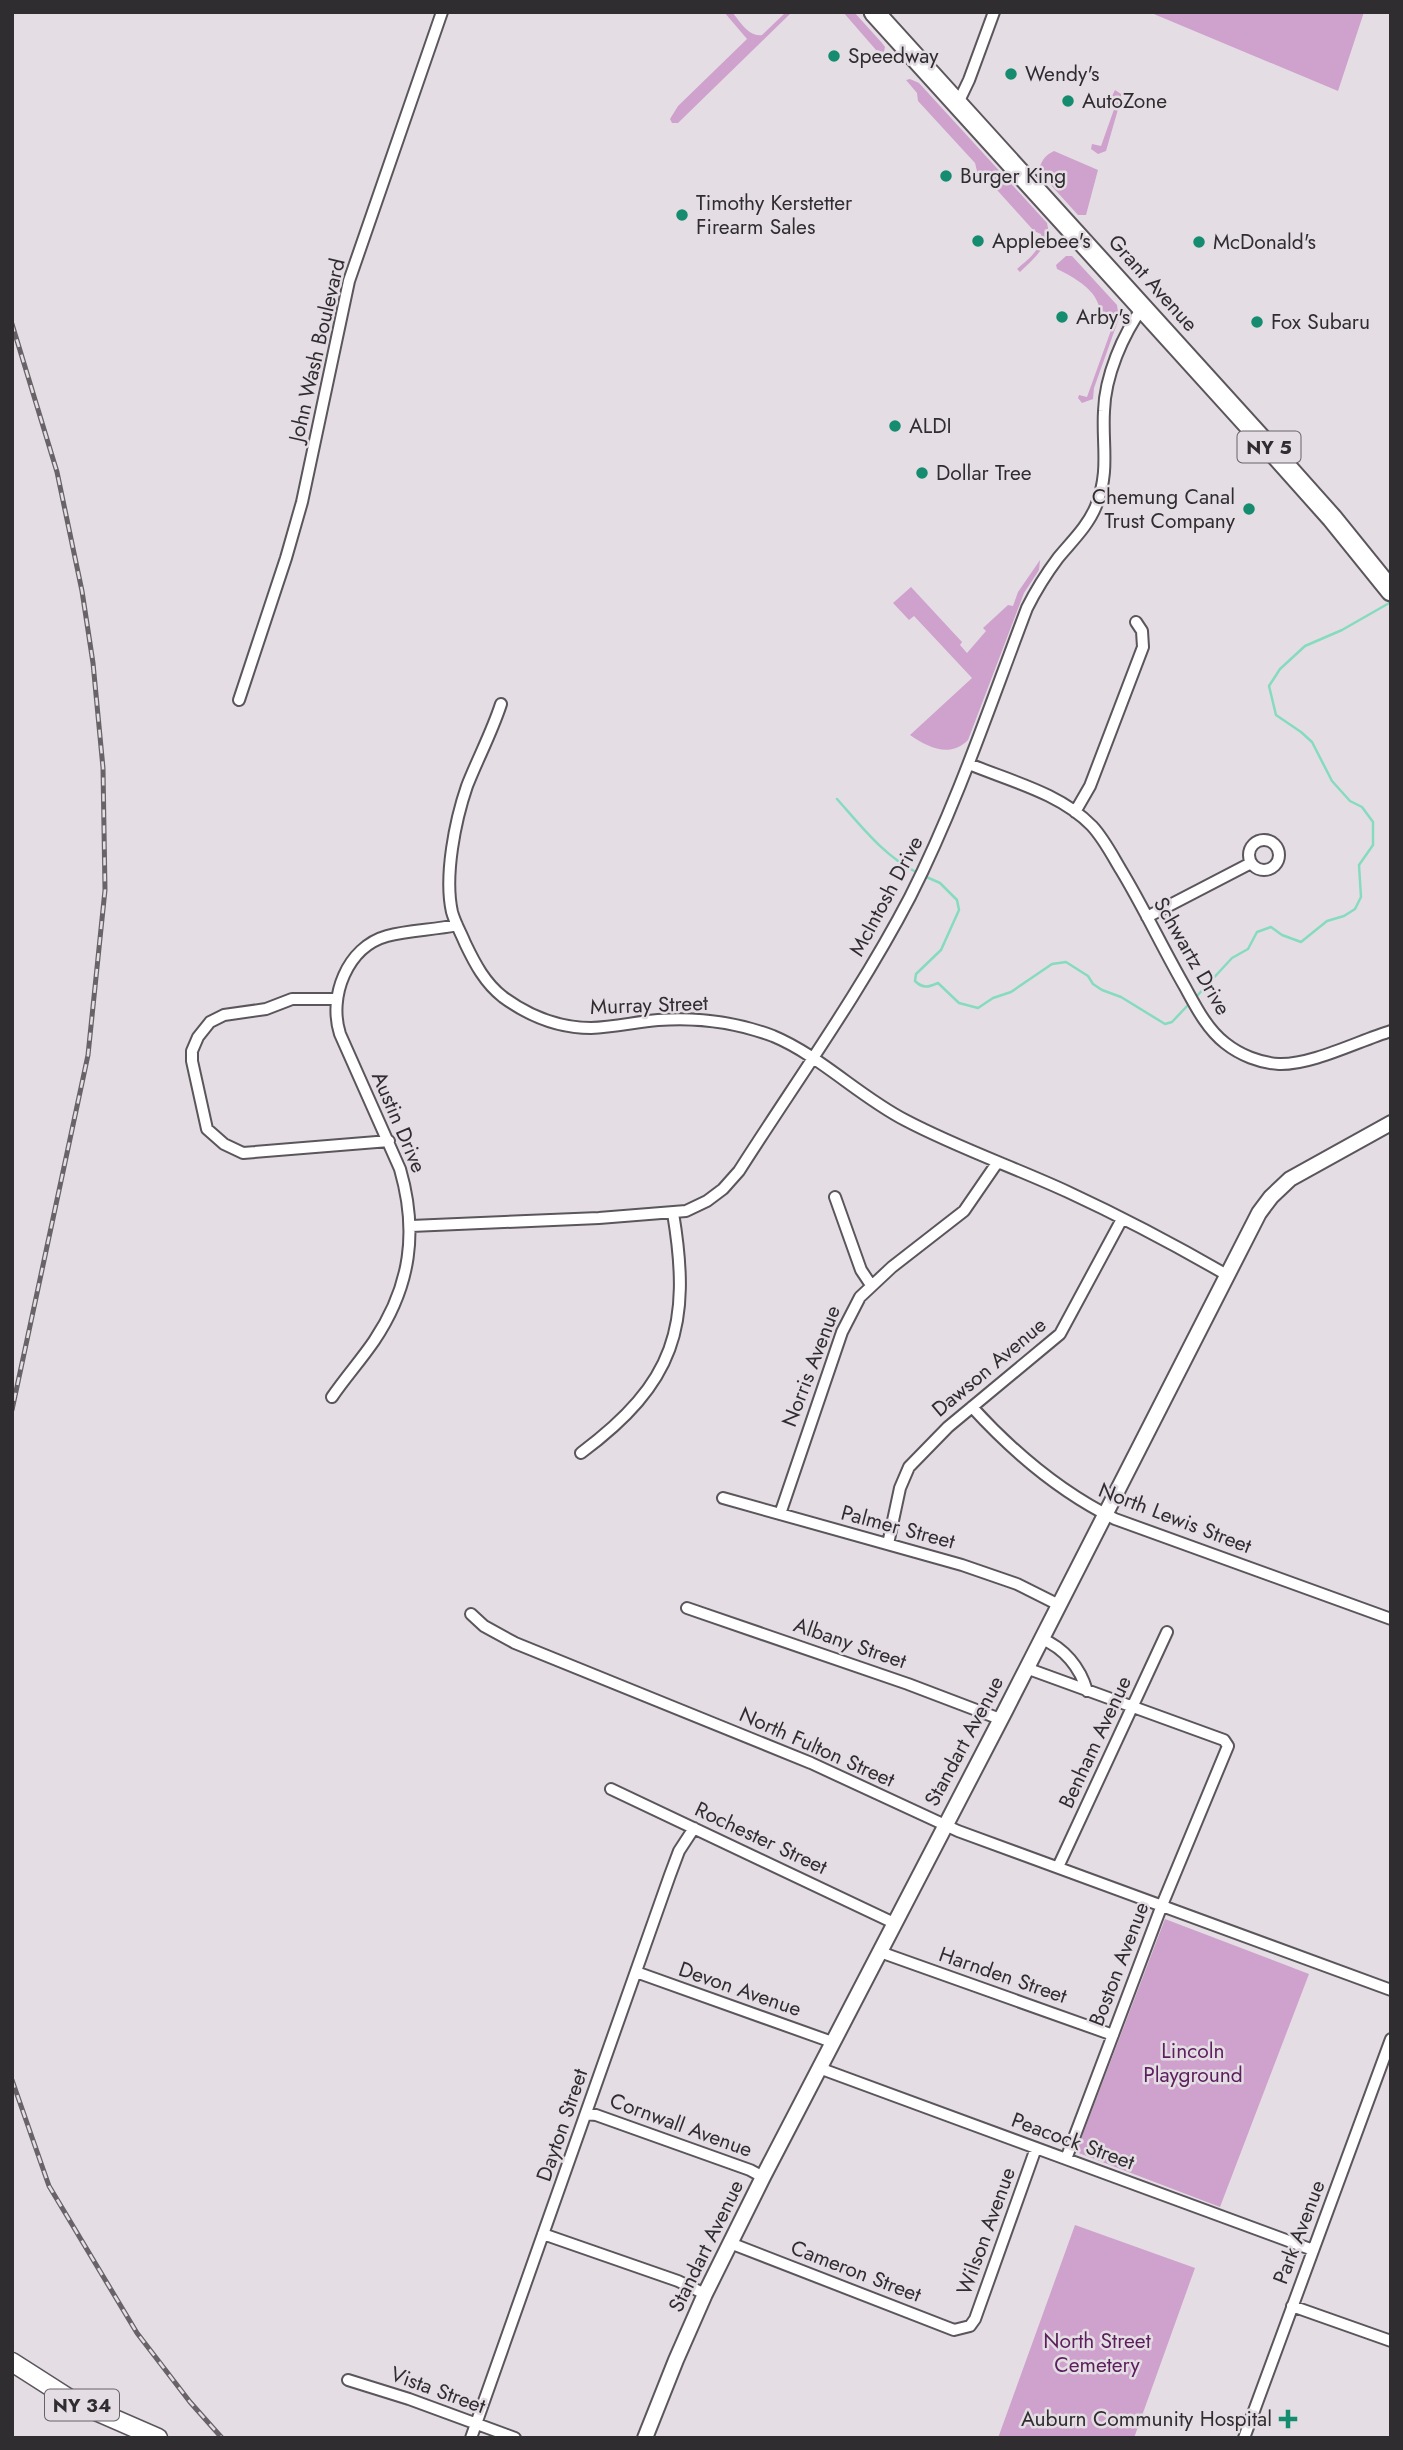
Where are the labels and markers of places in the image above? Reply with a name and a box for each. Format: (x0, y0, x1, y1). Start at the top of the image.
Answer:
place label: Speedway (848, 41, 939, 71)
marker: Speedway (826, 48, 842, 64)
place label: Wendy's (1025, 59, 1100, 89)
marker: Wendy's (1003, 66, 1019, 82)
place label: AutoZone (1082, 86, 1167, 116)
marker: AutoZone (1060, 93, 1076, 109)
place label: Burger King (960, 161, 1066, 191)
marker: Burger King (938, 168, 954, 184)
place label: Timothy Kerstetter Firearm Sales (696, 188, 853, 242)
marker: Timothy Kerstetter Firearm Sales (674, 207, 690, 223)
place label: Applebee's (992, 226, 1091, 256)
place label: McDonald's (1213, 227, 1316, 257)
marker: Applebee's (970, 233, 986, 249)
marker: McDonald's (1191, 234, 1207, 250)
place label: Arby's (1076, 302, 1130, 332)
place label: Fox Subaru (1271, 307, 1370, 337)
marker: Arby's (1054, 309, 1070, 325)
marker: Fox Subaru (1249, 314, 1265, 330)
place label: ALDI (909, 411, 952, 441)
marker: ALDI (887, 418, 903, 434)
place label: Dollar Tree (936, 458, 1032, 488)
marker: Dollar Tree (914, 465, 930, 481)
place label: Chemung Canal Trust Company (1092, 482, 1236, 536)
marker: Chemung Canal Trust Company (1241, 501, 1257, 517)
place label: Auburn Community Hospital (1021, 2404, 1272, 2434)
marker: Auburn Community Hospital (1278, 2409, 1298, 2429)

